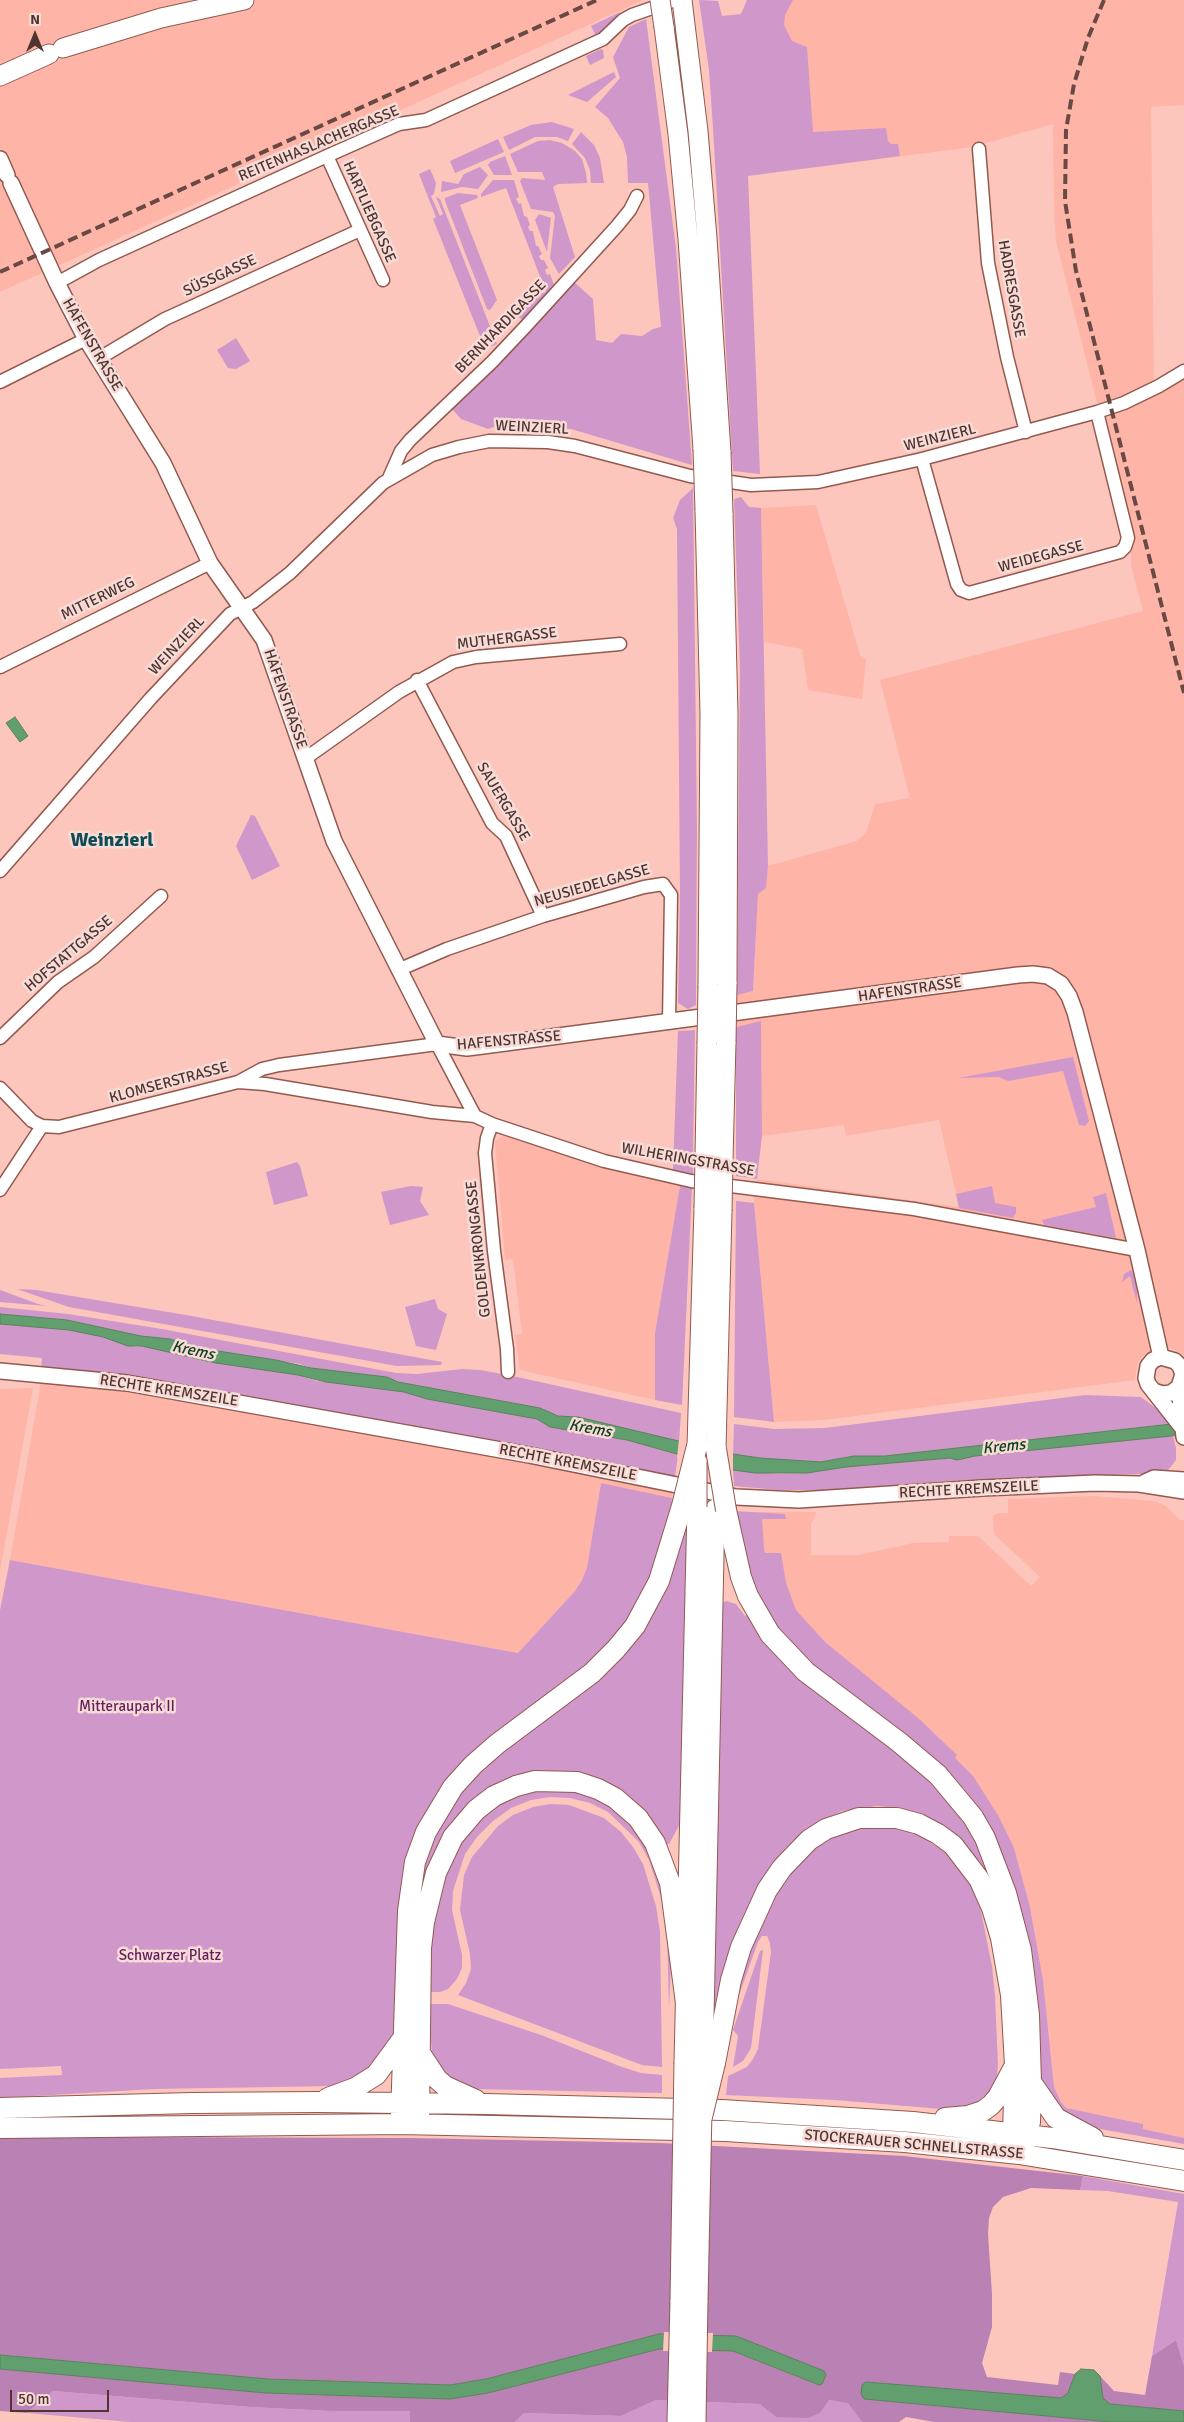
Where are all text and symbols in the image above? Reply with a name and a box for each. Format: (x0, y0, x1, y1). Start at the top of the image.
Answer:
north arrow (10, 10, 60, 60)
text: N (30, 11, 40, 28)
street label: REITENHASLACHERGASSE (236, 102, 402, 186)
street label: HARTLIEBGASSE (339, 159, 399, 265)
street label: HADRESGASSE (994, 239, 1028, 339)
street label: SÜSSGASSE (180, 251, 260, 301)
street label: BERNHARDIGASSE (452, 276, 550, 378)
street label: HAFENSTRASSE (58, 295, 126, 395)
street label: WEINZIERL (495, 417, 569, 439)
street label: WEINZIERL (902, 420, 978, 456)
street label: WEIDEGASSE (996, 537, 1086, 577)
street label: MITTERWEG (58, 573, 138, 625)
street label: WEINZIERL (145, 613, 209, 679)
street label: MUTHERGASSE (456, 624, 558, 654)
street label: HAFENSTRASSE (259, 647, 311, 751)
street label: SAUERGASSE (472, 759, 534, 845)
district label: Weinzierl (70, 829, 154, 853)
street label: NEUSIEDELGASSE (532, 861, 652, 911)
street label: HOFSTATTGASSE (21, 912, 117, 996)
street label: HAFENSTRASSE (857, 974, 963, 1006)
street label: HAFENSTRASSE (456, 1027, 562, 1055)
street label: KLOMSERSTRASSE (107, 1058, 231, 1108)
street label: WILHERINGSTRASSE (620, 1139, 756, 1181)
street label: GOLDENKRONGASSE (463, 1180, 495, 1318)
water label: Krems (170, 1337, 216, 1365)
street label: RECHTE KREMSZEILE (99, 1371, 239, 1411)
water label: Krems (567, 1416, 613, 1442)
water label: Krems (982, 1435, 1026, 1459)
street label: RECHTE KREMSZEILE (498, 1441, 638, 1485)
street label: RECHTE KREMSZEILE (899, 1477, 1039, 1503)
park label: Mitteraupark II (79, 1698, 175, 1716)
park label: Schwarzer Platz (119, 1947, 221, 1965)
street label: STOCKERAUER SCHNELLSTRASSE (804, 2126, 1024, 2164)
scale bar (12, 2380, 111, 2412)
text: 50 m (18, 2390, 49, 2408)

